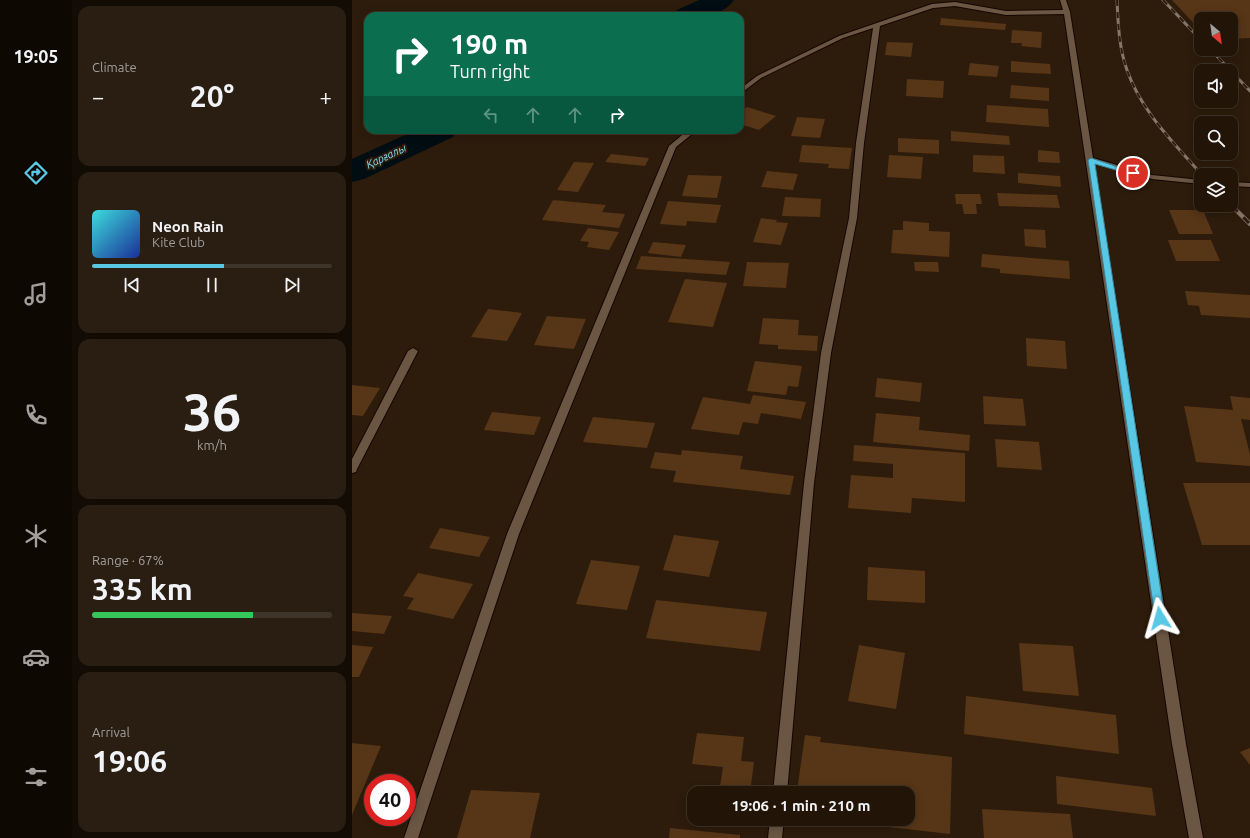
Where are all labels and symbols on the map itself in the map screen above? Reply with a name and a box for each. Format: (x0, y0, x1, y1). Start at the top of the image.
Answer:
north arrow (1194, 12, 1238, 56)
water label: Қарғалы (364, 141, 408, 171)
pin (1116, 156, 1150, 190)
position arrow (1139, 597, 1181, 639)
speed limit sign: 40 (364, 774, 416, 826)

